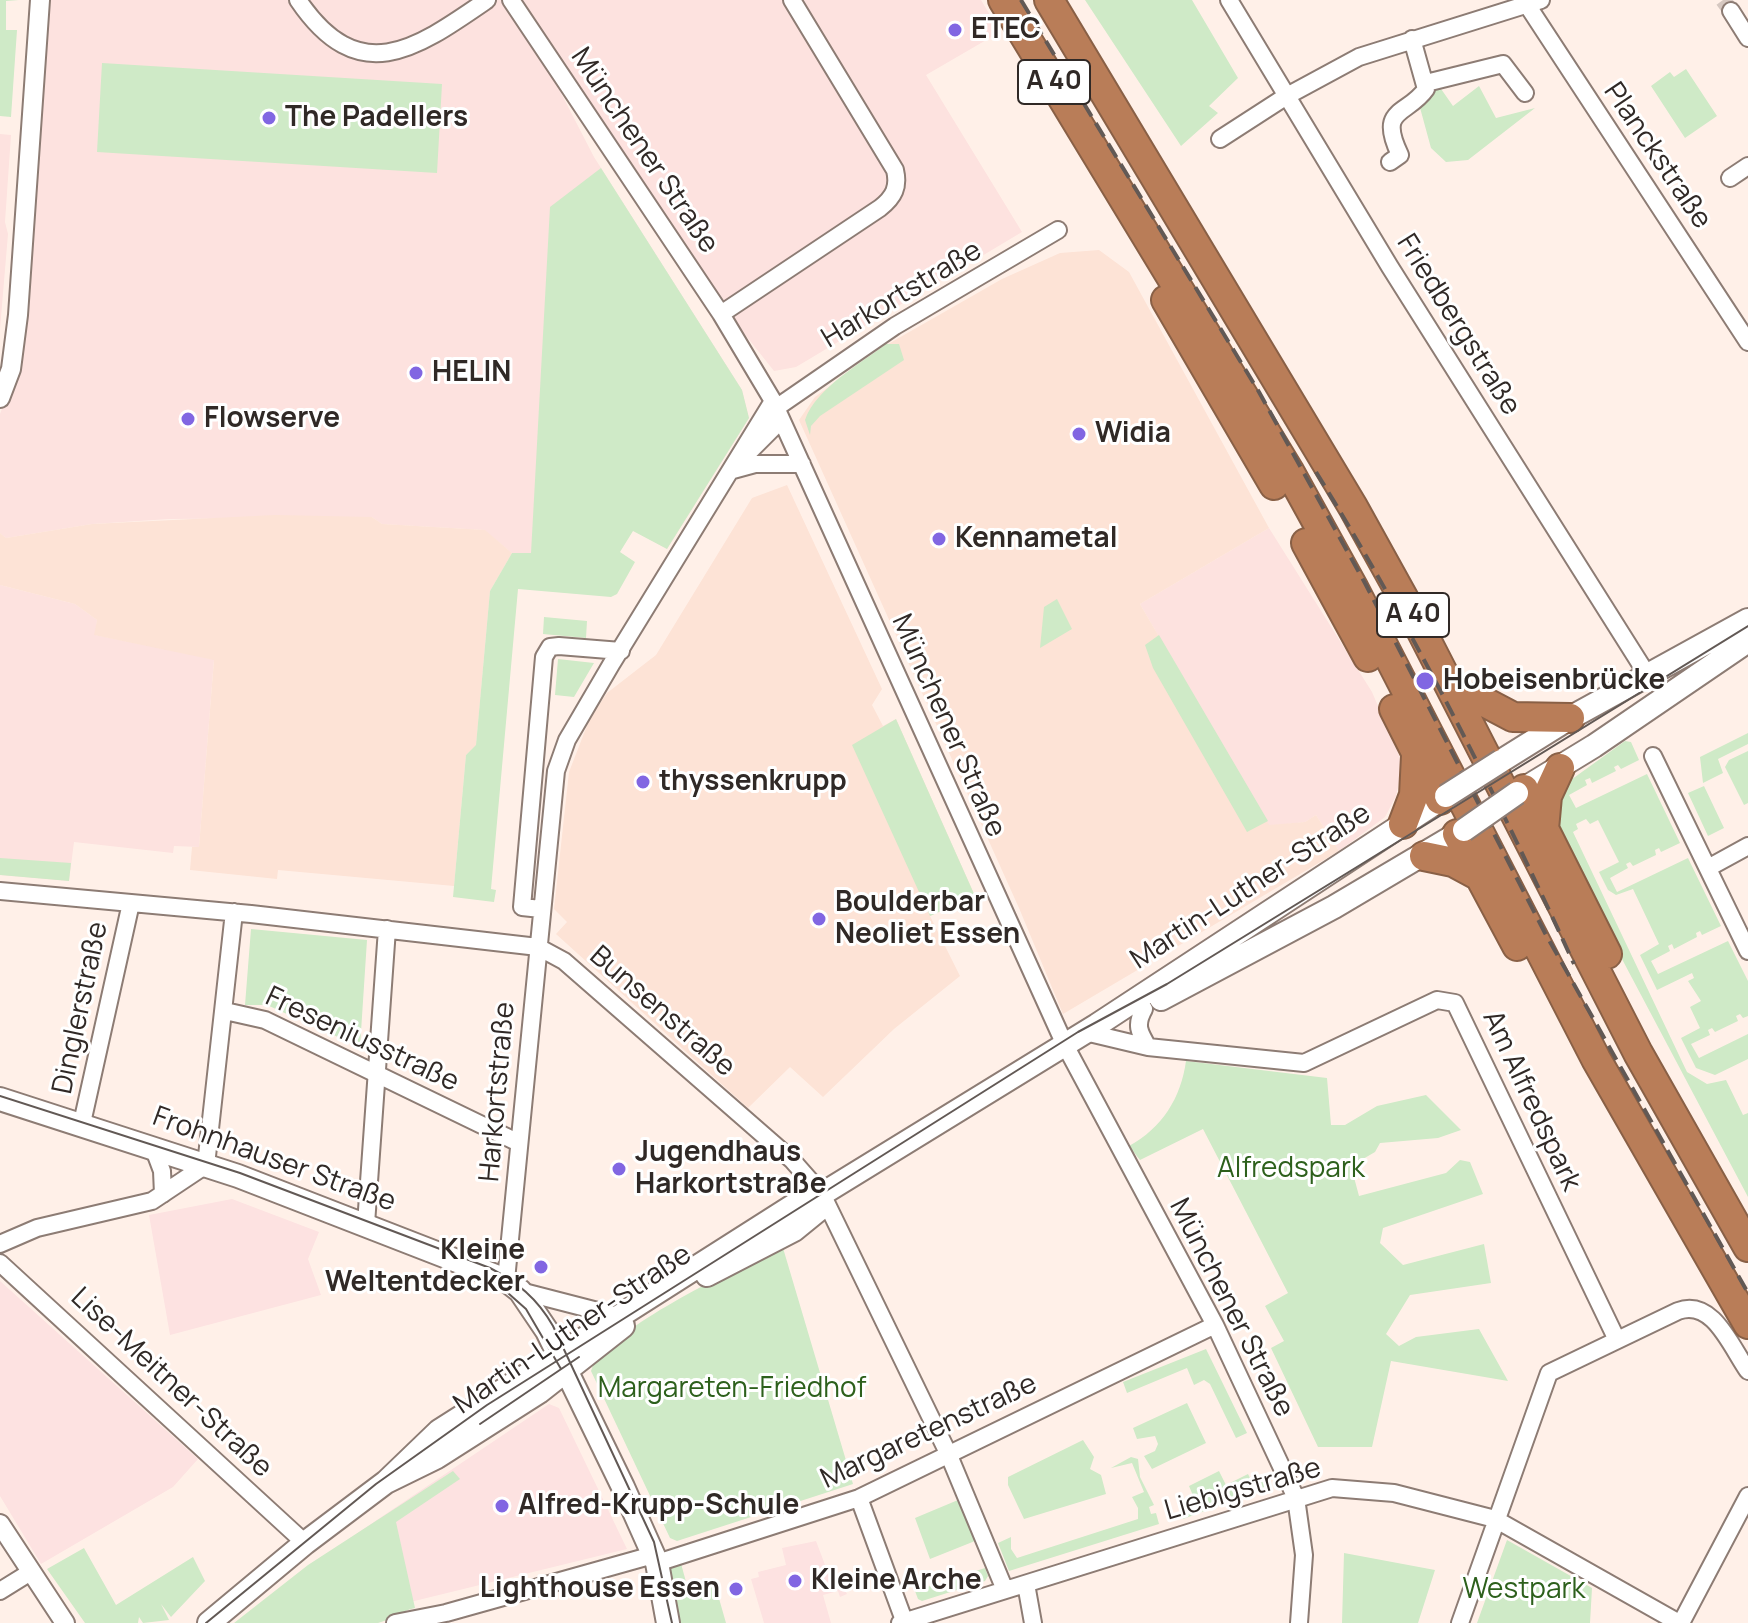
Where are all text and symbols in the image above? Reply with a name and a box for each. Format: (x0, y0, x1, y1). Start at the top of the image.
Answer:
place label: ETEC (971, 13, 1041, 47)
marker: ETEC (946, 21, 964, 39)
street label: Münchener Straße (563, 42, 725, 260)
road number: A 40 (1018, 60, 1090, 104)
street label: Planckstraße (1596, 77, 1718, 235)
place label: The Padellers (285, 101, 468, 135)
marker: The Padellers (260, 109, 278, 127)
street label: Friedbergstraße (1389, 228, 1527, 422)
street label: Harkortstraße (816, 234, 988, 356)
place label: HELIN (432, 356, 511, 390)
marker: HELIN (407, 364, 425, 382)
place label: Flowserve (204, 402, 340, 436)
marker: Flowserve (179, 410, 197, 428)
place label: Widia (1095, 417, 1171, 451)
marker: Widia (1070, 425, 1088, 443)
place label: Kennametal (955, 522, 1117, 556)
marker: Kennametal (930, 530, 948, 548)
road number: A 40 (1377, 593, 1449, 637)
street label: Münchener Straße (884, 610, 1012, 842)
place label: Hobeisenbrücke (1443, 664, 1665, 698)
marker: Hobeisenbrücke (1414, 670, 1436, 692)
place label: thyssenkrupp (659, 765, 847, 799)
marker: thyssenkrupp (634, 773, 652, 791)
street label: Martin-Luther-Straße (1125, 797, 1377, 977)
place label: Boulderbar Neoliet Essen (835, 886, 1020, 952)
marker: Boulderbar Neoliet Essen (810, 910, 828, 928)
street label: Dinglerstraße (46, 919, 116, 1097)
street label: Bunsenstraße (582, 940, 742, 1084)
street label: Freseniusstraße (260, 980, 464, 1100)
street label: Harkortstraße (473, 1001, 523, 1183)
street label: Am Alfredspark (1475, 1006, 1587, 1196)
street label: Frohnhauser Straße (148, 1100, 400, 1220)
place label: Jugendhaus Harkortstraße (635, 1136, 827, 1202)
park label: Alfredspark (1217, 1152, 1365, 1186)
marker: Jugendhaus Harkortstraße (610, 1160, 628, 1178)
street label: Münchener Straße (1162, 1193, 1300, 1423)
place label: Kleine Weltentdecker (325, 1234, 525, 1300)
street label: Martin-Luther-Straße (448, 1238, 698, 1422)
marker: Kleine Weltentdecker (532, 1258, 550, 1276)
street label: Lise-Meitner-Straße (63, 1281, 279, 1485)
street label: Margaretenstraße (816, 1367, 1042, 1497)
park label: Margareten-Friedhof (598, 1372, 866, 1406)
street label: Liebigstraße (1161, 1452, 1325, 1528)
place label: Alfred-Krupp-Schule (518, 1489, 799, 1523)
marker: Alfred-Krupp-Schule (493, 1497, 511, 1515)
place label: Kleine Arche (811, 1564, 982, 1598)
place label: Lighthouse Essen (480, 1572, 720, 1606)
marker: Kleine Arche (786, 1572, 804, 1590)
park label: Westpark (1463, 1573, 1585, 1607)
marker: Lighthouse Essen (727, 1580, 745, 1598)

